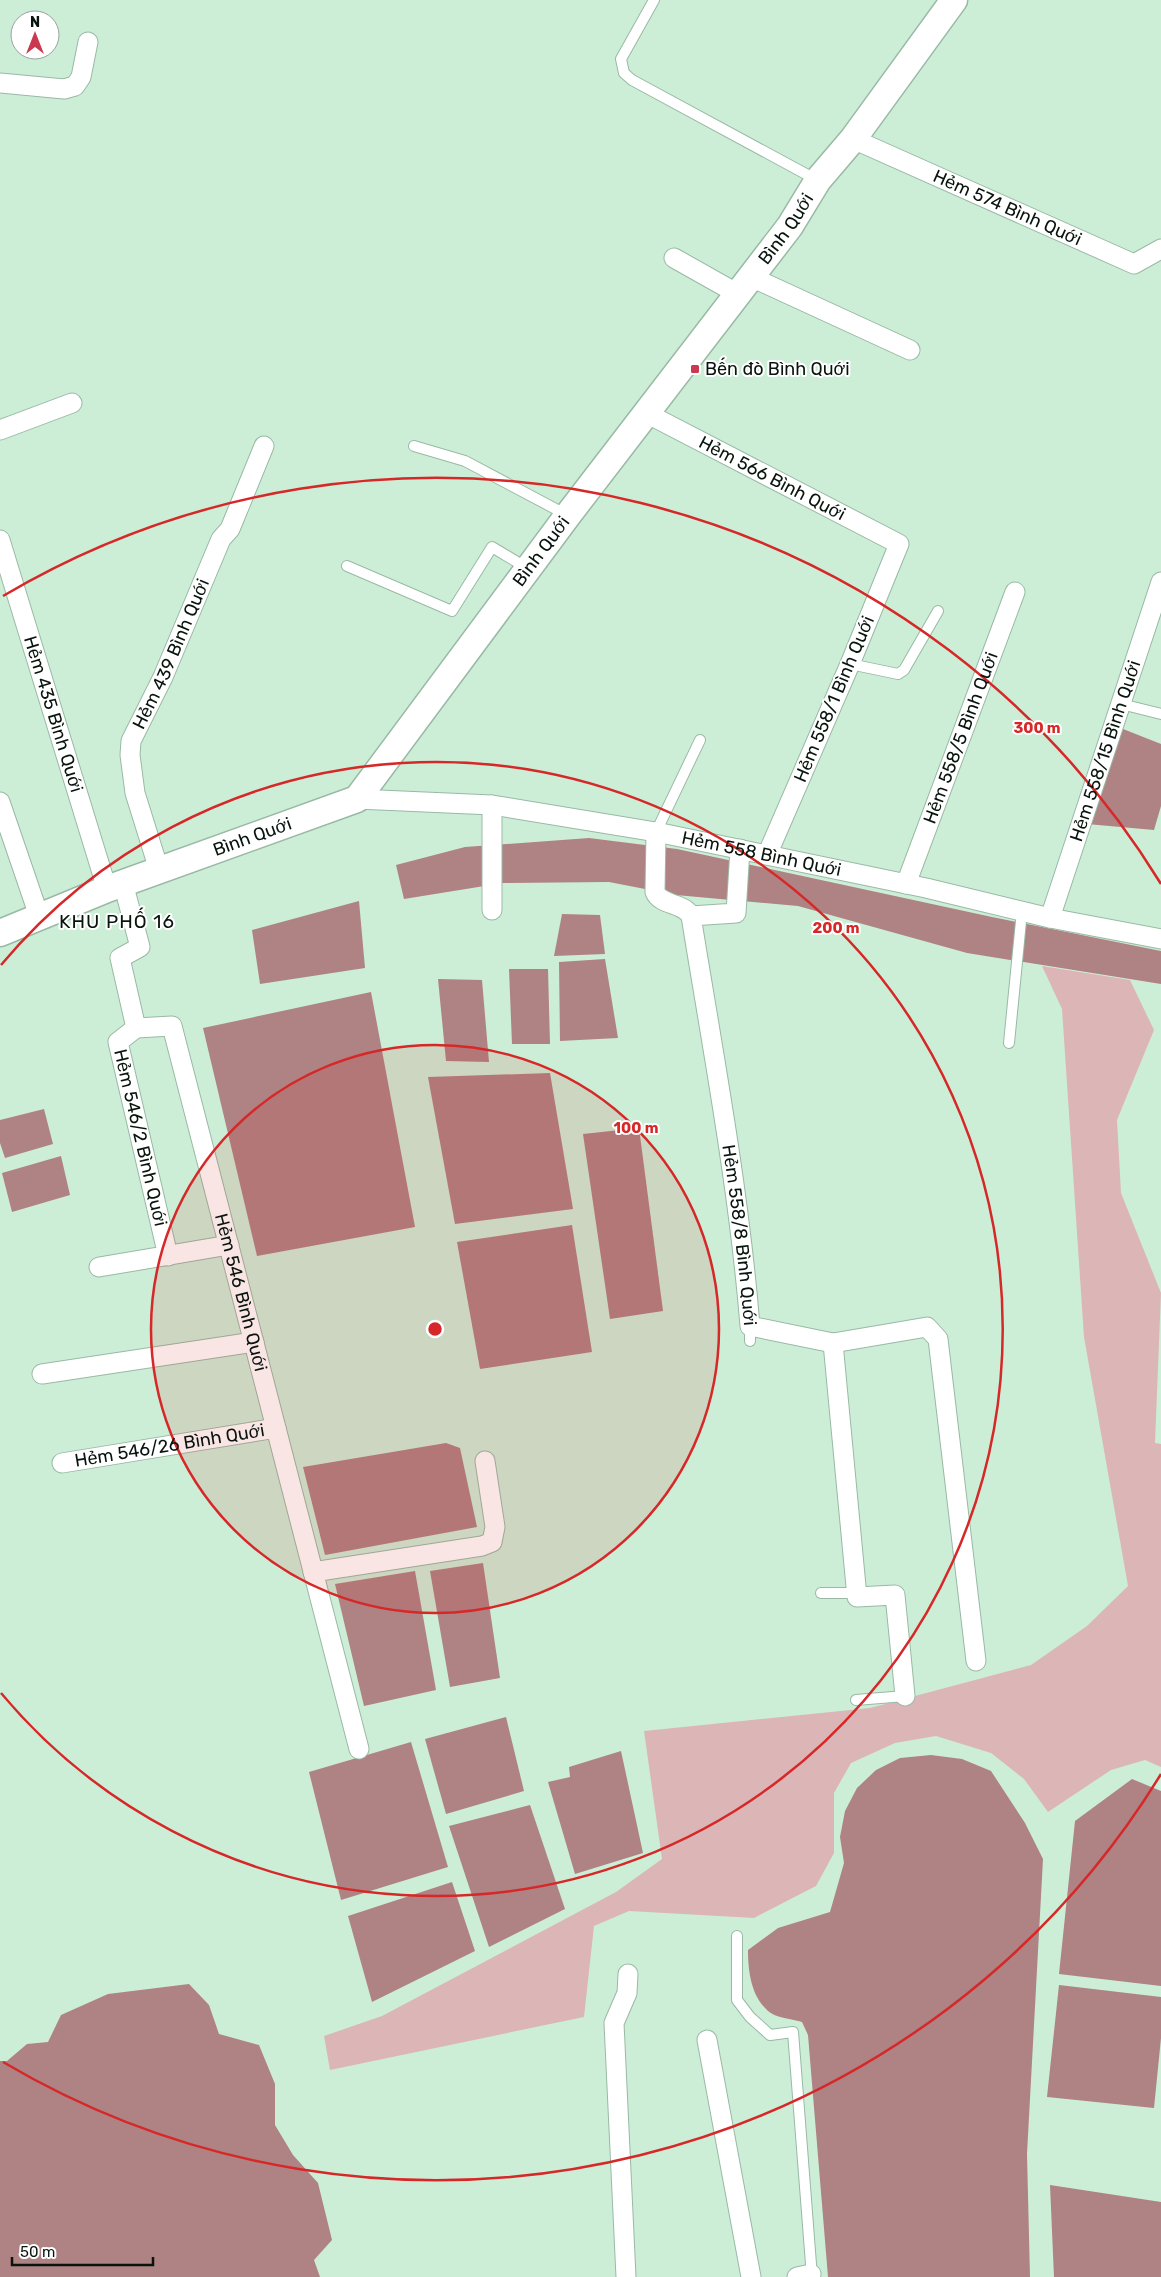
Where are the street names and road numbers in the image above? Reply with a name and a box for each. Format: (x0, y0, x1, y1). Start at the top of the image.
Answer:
street label: Hẻm 574 Bình Quới (930, 165, 1085, 250)
street label: Bình Quới (754, 189, 818, 269)
street label: Hẻm 566 Bình Quới (695, 431, 849, 525)
street label: Bình Quới (508, 512, 574, 591)
street label: Hẻm 439 Bình Quới (128, 575, 214, 733)
street label: Hẻm 558/1 Bình Quới (789, 613, 879, 785)
street label: Hẻm 435 Bình Quới (19, 633, 88, 795)
street label: Hẻm 558/5 Bình Quới (918, 649, 1003, 827)
street label: Hẻm 558/15 Bình Quới (1065, 657, 1145, 844)
street label: Bình Quới (210, 813, 294, 861)
street label: Hẻm 558 Bình Quới (680, 827, 843, 881)
street label: Hẻm 546/2 Bình Quới (109, 1047, 172, 1228)
street label: Hẻm 558/8 Bình Quới (717, 1143, 761, 1326)
street label: Hẻm 546 Bình Quới (210, 1211, 272, 1374)
street label: Hẻm 546/26 Bình Quới (73, 1419, 266, 1472)

